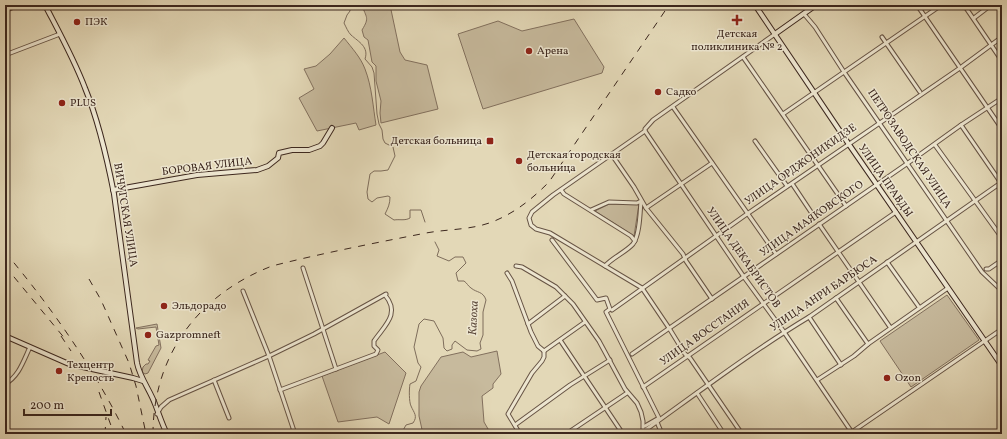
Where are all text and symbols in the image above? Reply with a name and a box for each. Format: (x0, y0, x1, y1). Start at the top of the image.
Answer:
marker: Детская поликлиника № 2 (731, 14, 743, 26)
place label: ПЭК (85, 15, 108, 30)
marker: ПЭК (72, 17, 82, 27)
place label: Детская поликлиника № 2 (691, 27, 783, 55)
place label: Арена (537, 44, 569, 59)
marker: Арена (524, 46, 534, 56)
place label: Садко (666, 85, 697, 100)
street label: ПЕТРОЗАВОДСКАЯ УЛИЦА (863, 86, 955, 212)
marker: Садко (653, 87, 663, 97)
place label: PLUS (70, 96, 96, 111)
marker: PLUS (57, 98, 67, 108)
street label: УЛИЦА ОРДЖОНИКИДЗЕ (742, 120, 860, 209)
place label: Детская больница (390, 134, 483, 149)
marker: Детская больница (485, 136, 495, 146)
street label: УЛИЦА ПРАВДЫ (854, 142, 916, 220)
place label: Детская городская больница (527, 148, 621, 176)
street label: БОРОВАЯ УЛИЦА (161, 154, 253, 180)
marker: Детская городская больница (514, 156, 524, 166)
street label: ВИЧУГСКАЯ УЛИЦА (109, 162, 141, 268)
street label: УЛИЦА МАЯКОВСКОГО (757, 177, 867, 261)
street label: УЛИЦА ДЕКАБРИСТОВ (702, 205, 784, 312)
street label: УЛИЦА АНРИ БАРБЮСА (767, 252, 881, 336)
street label: УЛИЦА ВОССТАНИЯ (657, 296, 753, 370)
place label: Эльдорадо (172, 299, 226, 314)
water label: Казоха (465, 300, 483, 336)
marker: Эльдорадо (159, 301, 169, 311)
place label: Gazpromneft (156, 328, 221, 343)
marker: Gazpromneft (143, 330, 153, 340)
place label: Техцентр Крепость (67, 358, 115, 386)
marker: Техцентр Крепость (54, 366, 64, 376)
place label: Ozon (895, 371, 921, 386)
marker: Ozon (882, 373, 892, 383)
scale bar (24, 391, 111, 417)
text: 200 m (30, 398, 64, 414)

